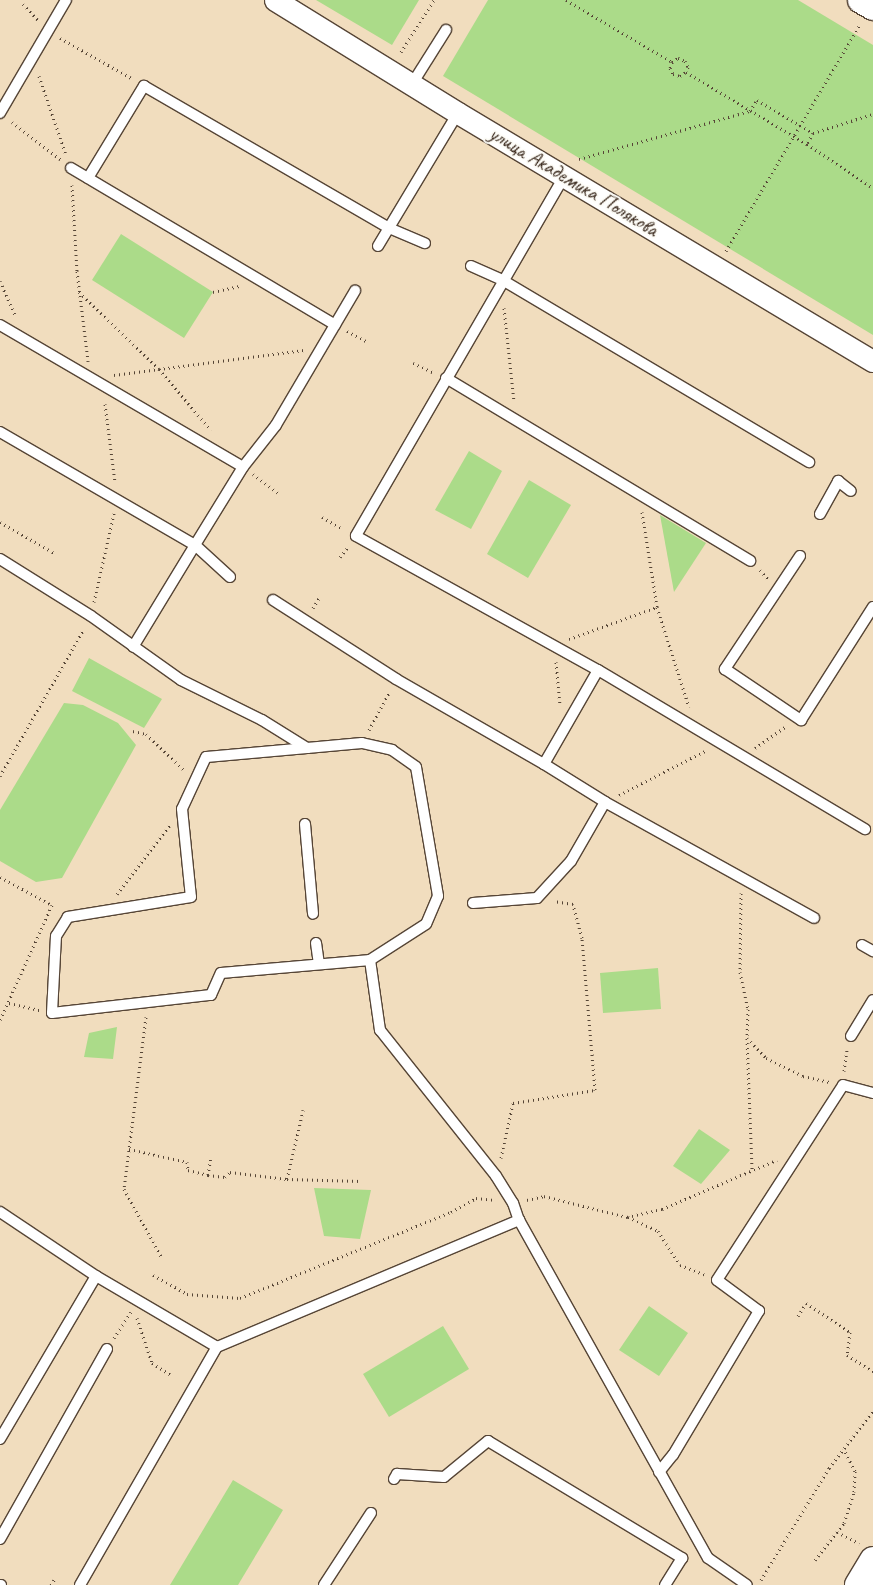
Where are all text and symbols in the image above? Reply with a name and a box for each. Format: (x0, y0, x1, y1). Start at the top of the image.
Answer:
street label: улица Академика Полякова (486, 121, 662, 241)

